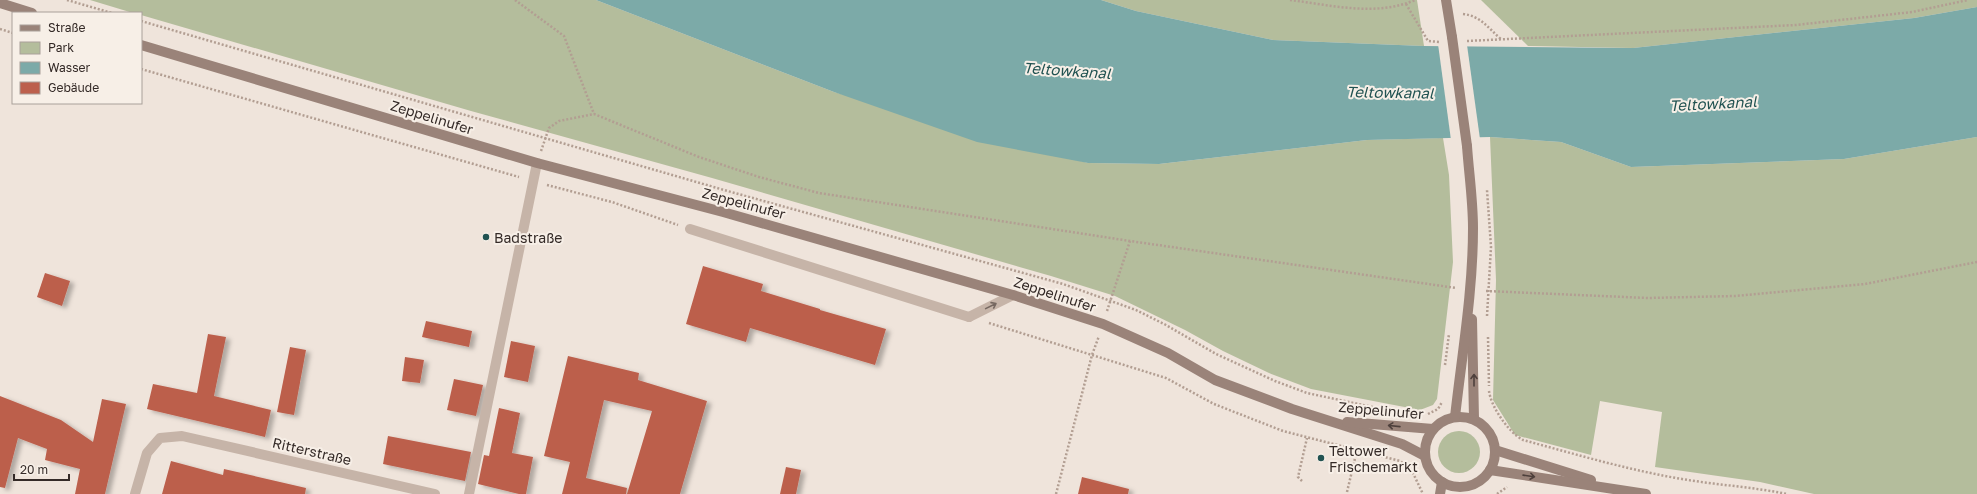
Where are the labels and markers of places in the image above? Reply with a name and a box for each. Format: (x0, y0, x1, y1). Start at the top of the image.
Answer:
place label: Badstraße (494, 229, 562, 246)
marker: Badstraße (481, 232, 491, 242)
place label: Teltower Frischemarkt (1329, 442, 1418, 475)
marker: Teltower Frischemarkt (1316, 453, 1326, 463)

